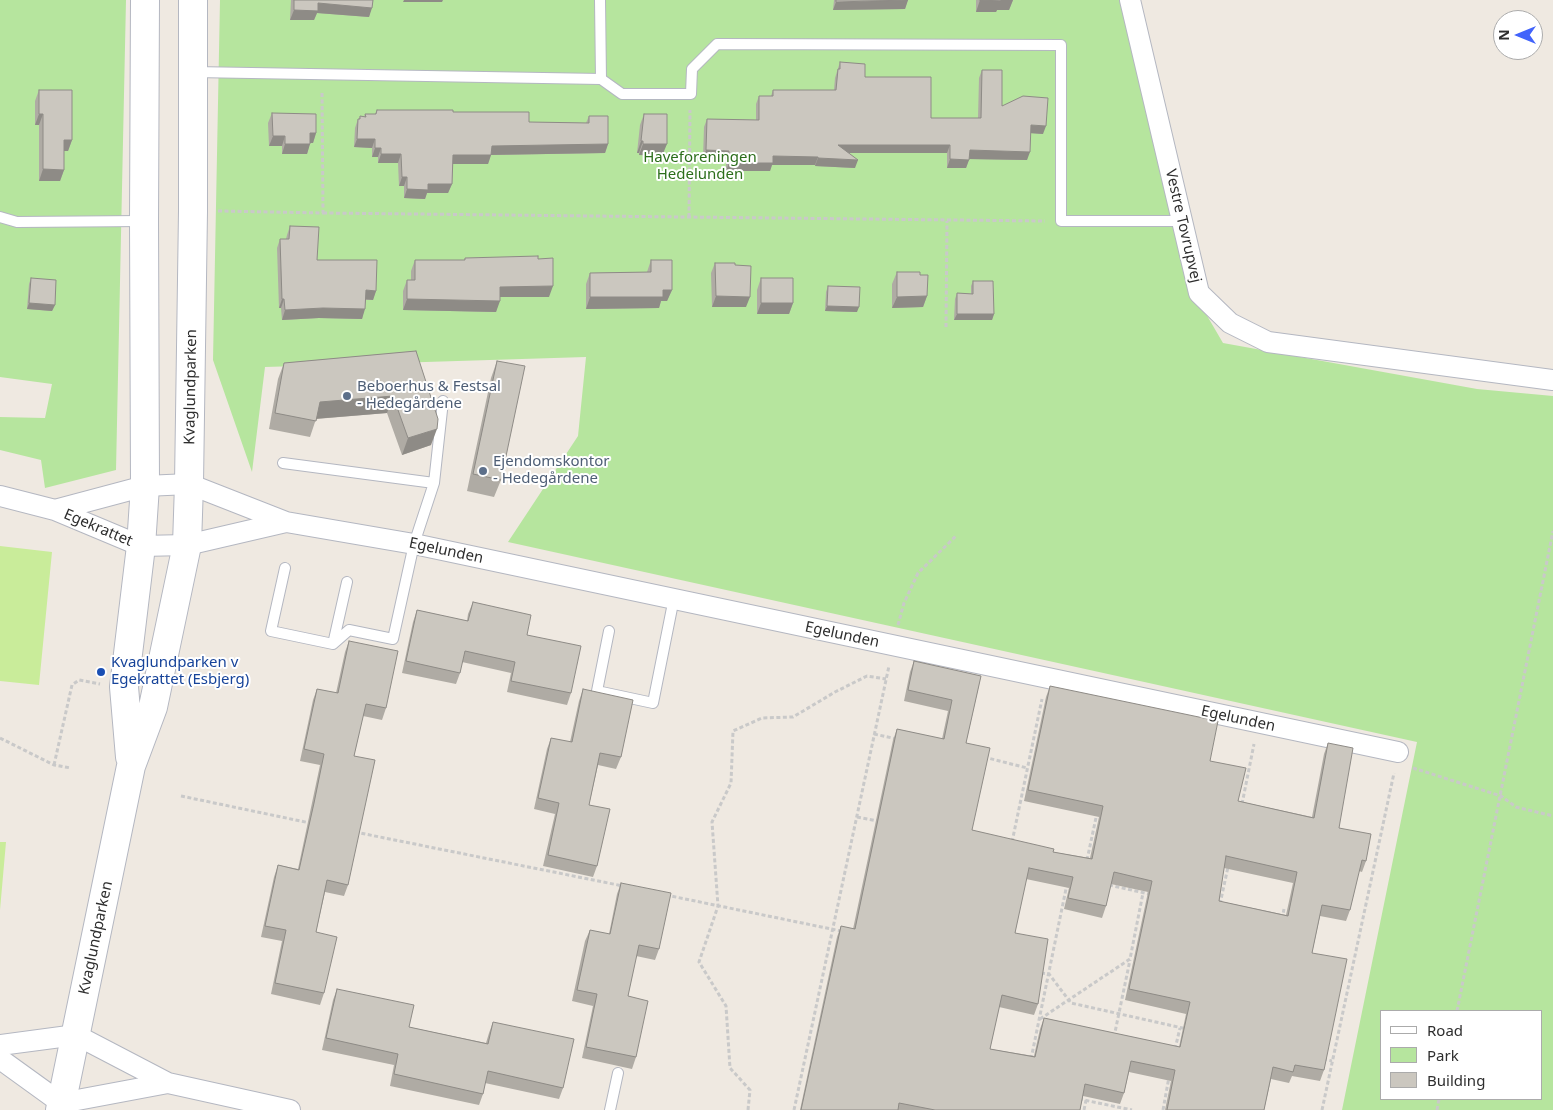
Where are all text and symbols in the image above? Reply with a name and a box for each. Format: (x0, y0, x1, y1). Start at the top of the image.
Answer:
north arrow (1493, 10, 1543, 60)
text: N (1494, 29, 1513, 41)
park label: Haveforeningen Hedelunden (643, 149, 757, 184)
street label: Vestre Tovrupvej (1161, 167, 1205, 285)
street label: Kvaglundparken (181, 329, 201, 445)
place label: Beboerhus & Festsal - Hedegårdene (357, 378, 501, 413)
marker: Beboerhus & Festsal - Hedegårdene (341, 390, 353, 402)
place label: Ejendomskontor - Hedegårdene (493, 453, 609, 488)
marker: Ejendomskontor - Hedegårdene (477, 465, 489, 477)
street label: Egekrattet (61, 505, 135, 551)
street label: Egelunden (407, 534, 485, 568)
street label: Egelunden (803, 618, 881, 652)
place label: Kvaglundparken v Egekrattet (Esbjerg) (111, 654, 249, 689)
marker: Kvaglundparken v Egekrattet (Esbjerg) (95, 666, 107, 678)
street label: Egelunden (1199, 702, 1277, 736)
street label: Kvaglundparken (75, 880, 117, 996)
legend (1380, 1010, 1543, 1100)
text: Road (1427, 1020, 1463, 1040)
text: Park (1427, 1045, 1459, 1065)
text: Building (1427, 1070, 1485, 1090)

